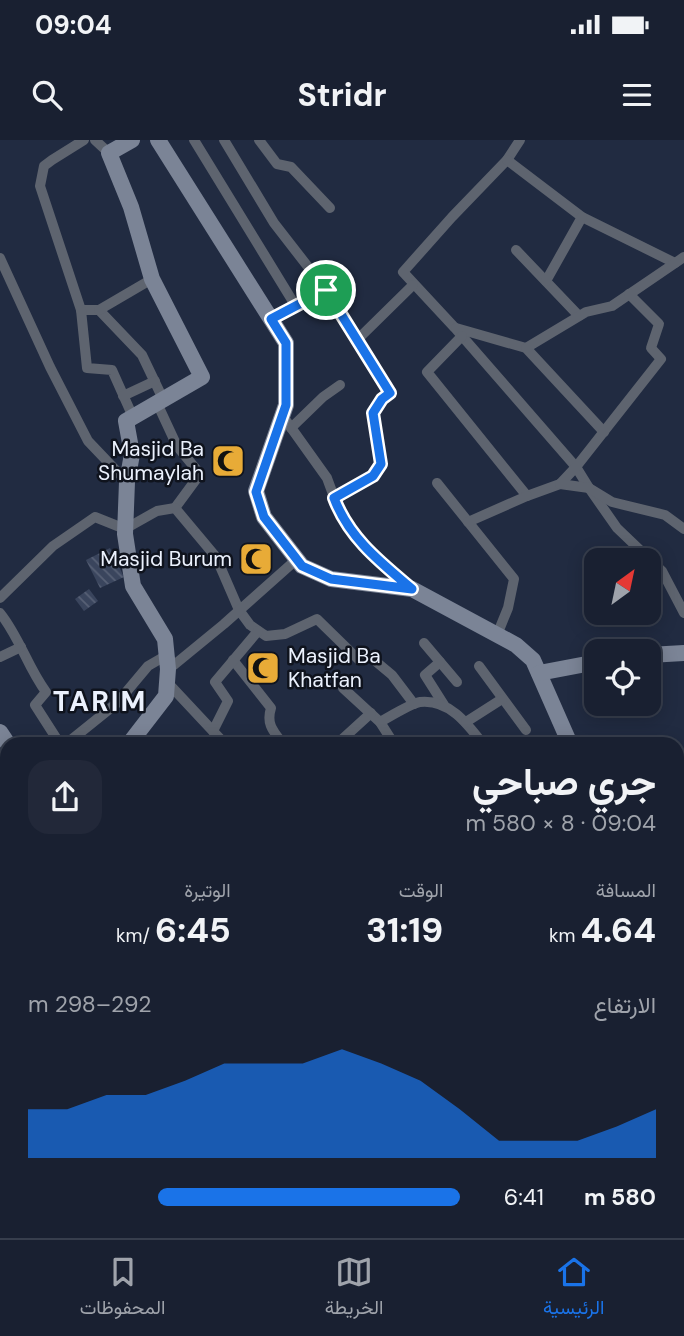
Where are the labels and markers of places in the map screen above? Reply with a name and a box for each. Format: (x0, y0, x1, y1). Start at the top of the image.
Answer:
pin (296, 260, 356, 320)
place label: Masjid Ba Shumaylah (98, 435, 204, 487)
mosque icon: Masjid Ba Shumaylah (209, 442, 247, 480)
mosque icon: Masjid Burum (237, 540, 275, 578)
place label: Masjid Burum (100, 545, 232, 573)
place label: Masjid Ba Khatfan (288, 642, 381, 694)
mosque icon: Masjid Ba Khatfan (244, 649, 282, 687)

